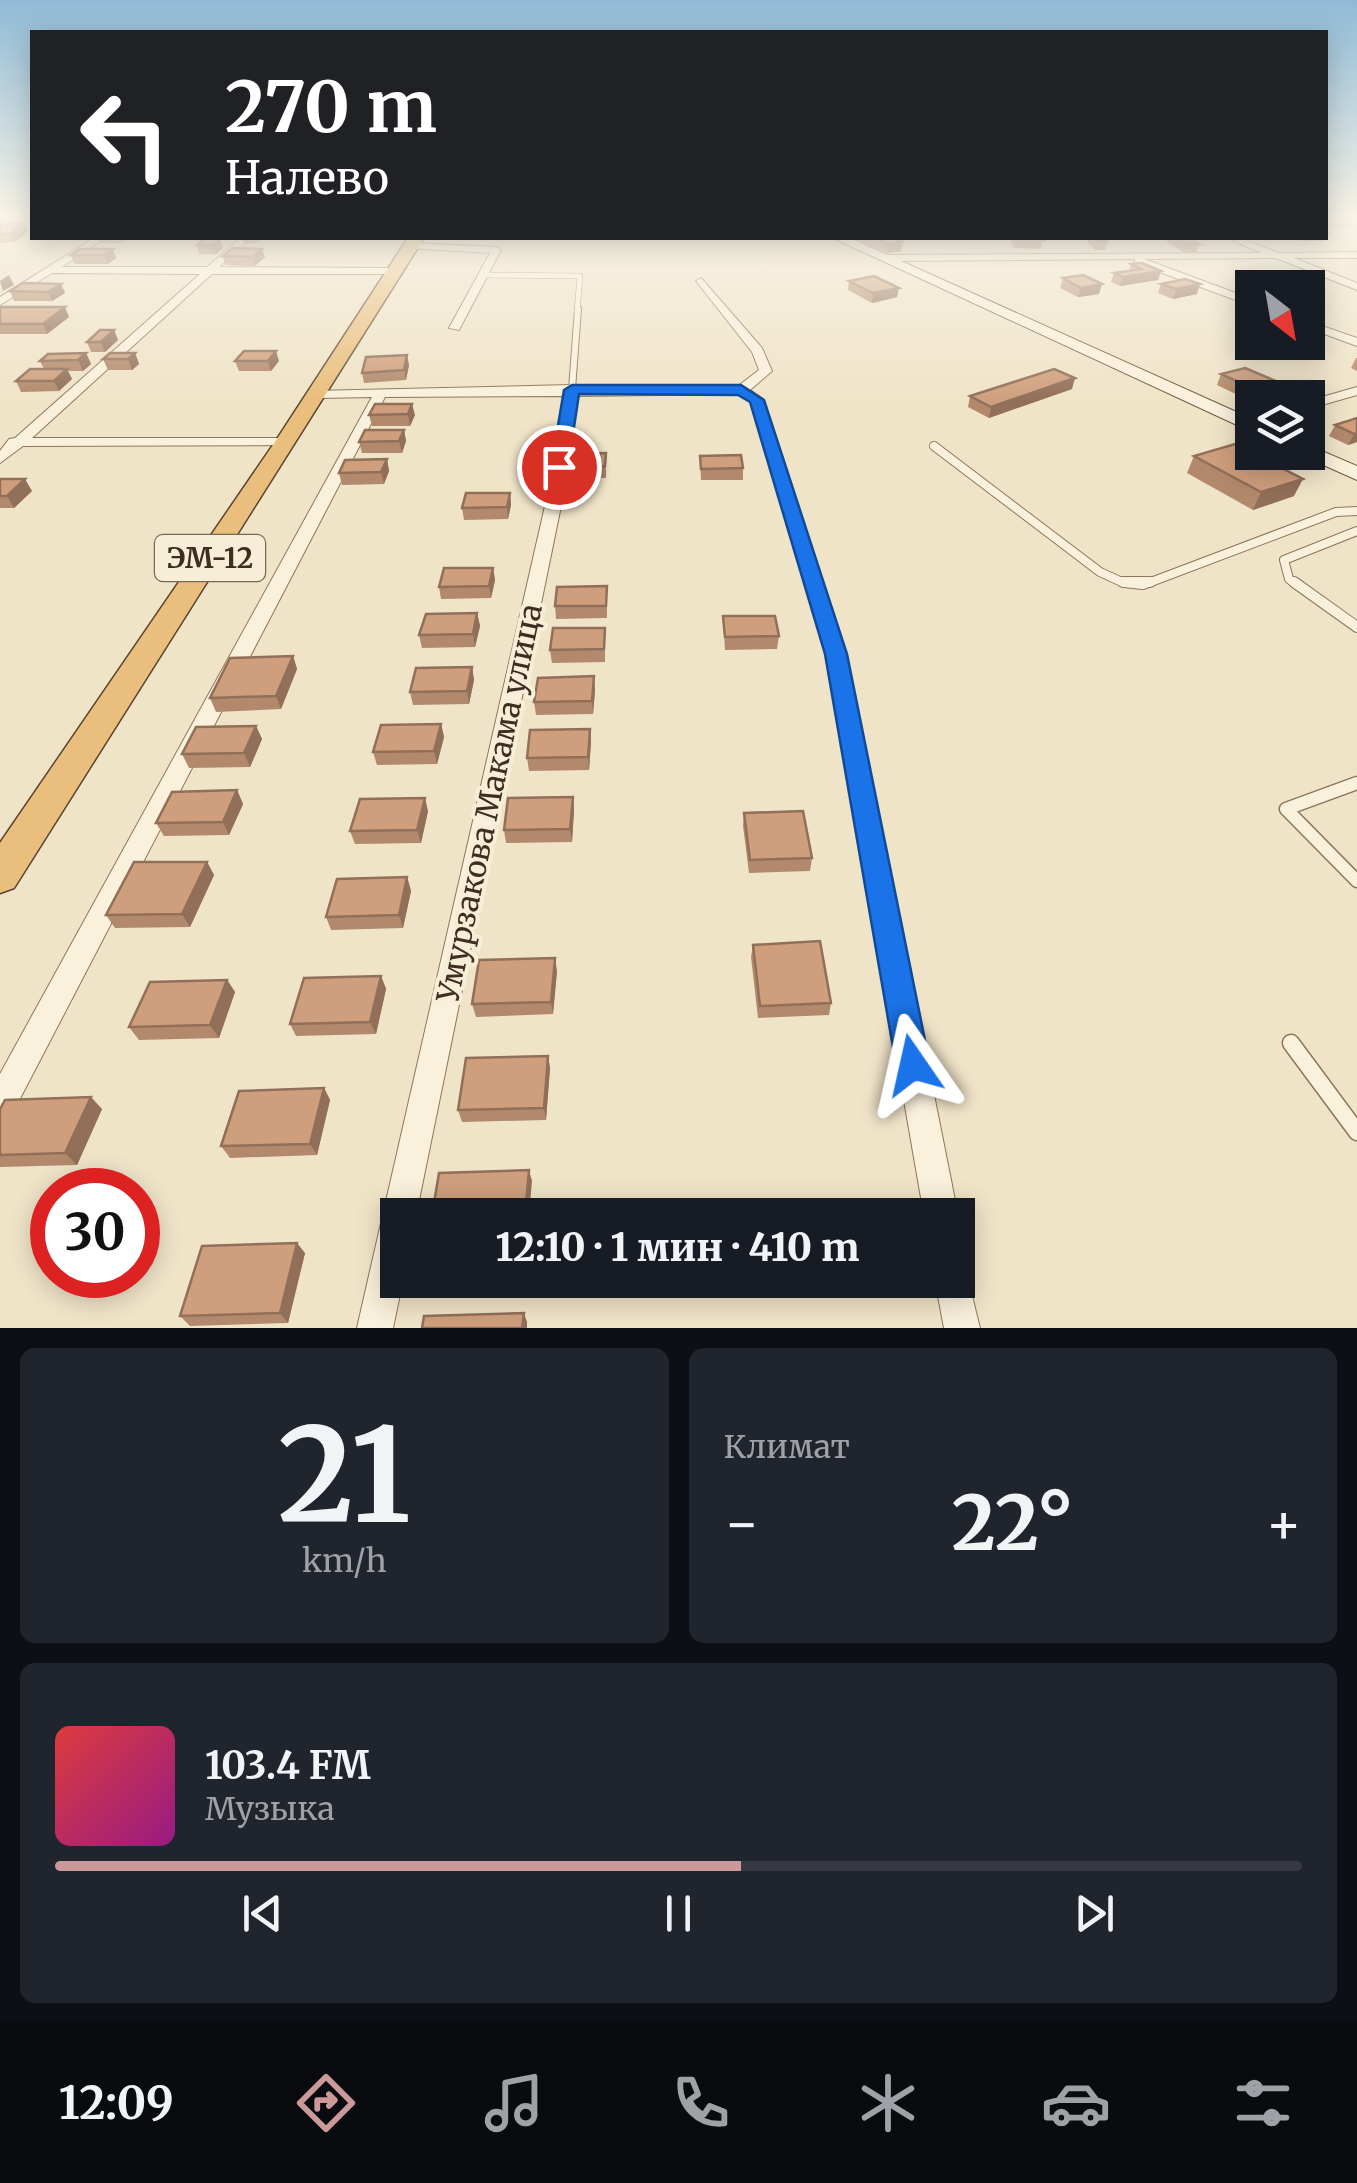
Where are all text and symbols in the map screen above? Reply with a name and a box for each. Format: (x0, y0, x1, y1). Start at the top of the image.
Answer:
text: 270 m (225, 63, 437, 151)
icon: left (60, 70, 190, 200)
text: Налево (225, 150, 389, 206)
north arrow (1235, 270, 1325, 360)
map controls (1235, 270, 1325, 470)
button: layers (1235, 380, 1325, 470)
pin (517, 425, 602, 510)
icon: arrive (532, 440, 587, 495)
road number: ЭМ-12 (155, 535, 265, 581)
street label: Умурзакова Макама улица (428, 600, 550, 1007)
position arrow (861, 1013, 965, 1117)
speed limit sign: 30 (30, 1168, 160, 1298)
text: 12:10 · 1 мин · 410 m (496, 1224, 859, 1271)
text: 21 (278, 1394, 411, 1557)
text: Климат (724, 1427, 850, 1467)
text: 22° (952, 1476, 1074, 1570)
text: − (724, 1489, 760, 1558)
text: + (1265, 1489, 1302, 1558)
text: km/h (302, 1541, 387, 1581)
text: 103.4 FM (205, 1742, 371, 1789)
text: Музыка (205, 1789, 335, 1829)
icon: previous (235, 1886, 290, 1941)
icon: pause (651, 1886, 706, 1941)
icon: next (1067, 1886, 1122, 1941)
icon: directions (291, 2068, 361, 2138)
icon: music (479, 2068, 549, 2138)
icon: phone (666, 2068, 736, 2138)
icon: climate (853, 2068, 923, 2138)
icon: car (1041, 2068, 1111, 2138)
icon: filters (1228, 2068, 1298, 2138)
text: 12:09 (59, 2075, 174, 2131)

